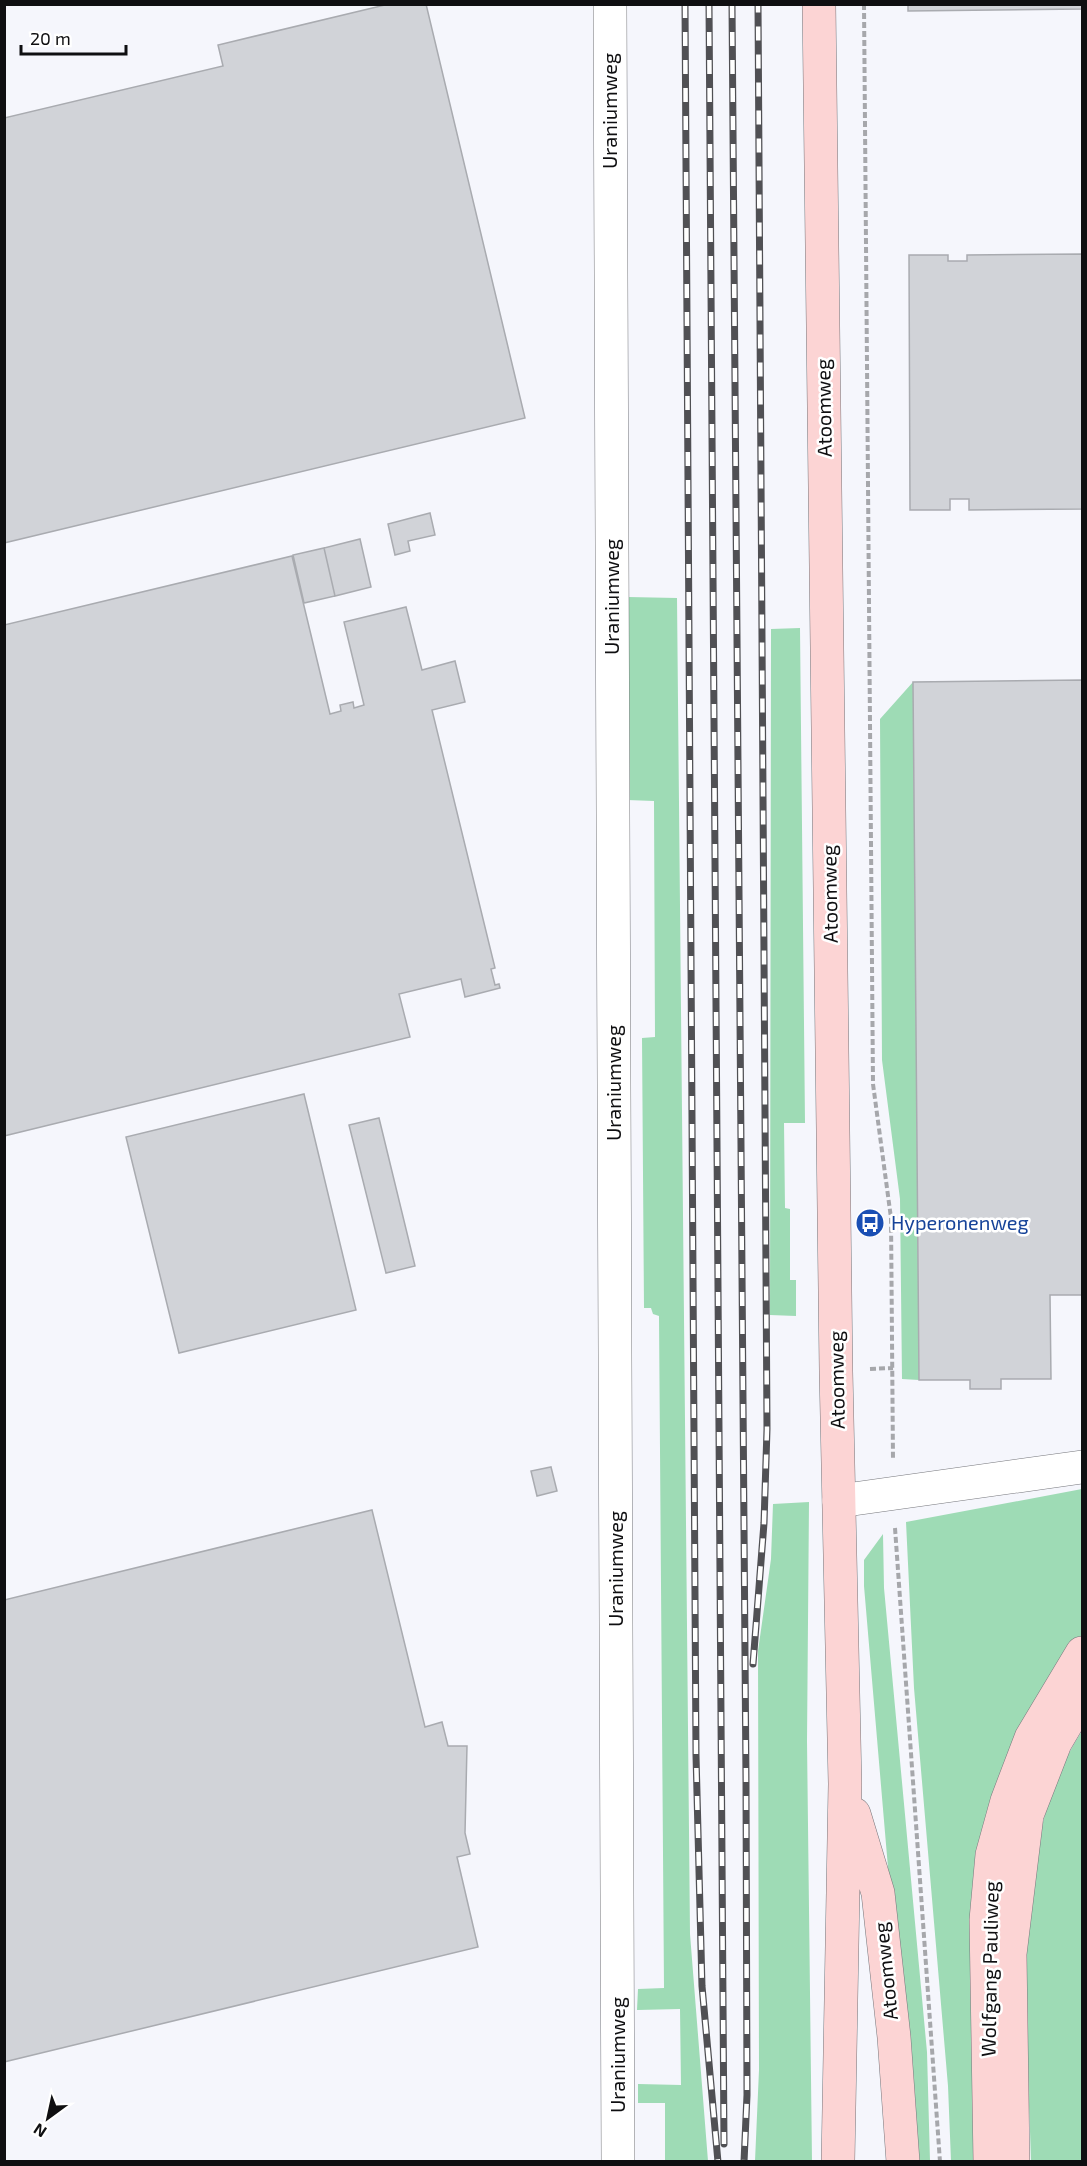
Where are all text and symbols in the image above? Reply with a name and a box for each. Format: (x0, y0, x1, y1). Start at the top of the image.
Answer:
scale bar (21, 18, 126, 56)
text: 20 m (30, 27, 71, 49)
street label: Uraniumweg (597, 53, 621, 169)
street label: Atoomweg (810, 359, 836, 457)
street label: Uraniumweg (599, 539, 623, 655)
street label: Atoomweg (816, 845, 842, 943)
street label: Uraniumweg (601, 1025, 625, 1141)
bus stop icon: Hyperonenweg (854, 1207, 886, 1239)
place label: Hyperonenweg (891, 1210, 1029, 1234)
street label: Atoomweg (823, 1331, 849, 1429)
street label: Uraniumweg (603, 1511, 627, 1627)
street label: Wolfgang Pauliweg (975, 1881, 1003, 2057)
street label: Atoomweg (868, 1921, 902, 2021)
street label: Uraniumweg (605, 1997, 629, 2113)
north arrow (18, 2088, 78, 2148)
text: N (30, 2120, 50, 2142)

